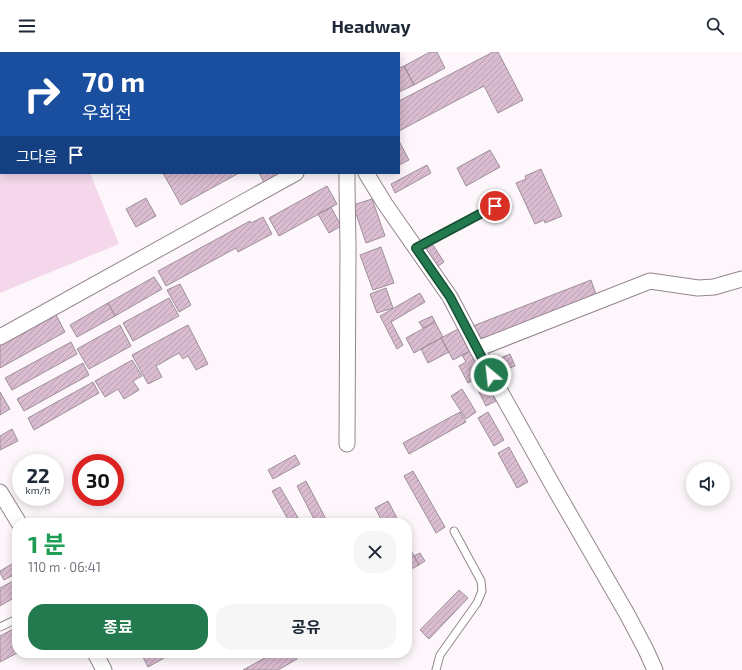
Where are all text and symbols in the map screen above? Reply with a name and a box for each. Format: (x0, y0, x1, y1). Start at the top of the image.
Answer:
icon: menu (16, 15, 38, 37)
text: Headway (331, 15, 411, 37)
icon: search (704, 15, 726, 37)
text: 70 m (82, 64, 145, 98)
icon: right (16, 68, 68, 120)
text: 우회전 (82, 101, 132, 123)
icon: arrive (65, 144, 87, 166)
text: 그다음 (16, 147, 57, 165)
pin (478, 189, 512, 223)
icon: arrive (484, 195, 506, 217)
position arrow (470, 354, 512, 396)
speed limit sign: 30 (72, 454, 124, 506)
map controls (686, 462, 730, 506)
button: sound (686, 462, 730, 506)
text: 22 (26, 463, 50, 487)
text: km/h (26, 484, 50, 496)
text: 1 분 (28, 529, 66, 558)
button: close (354, 531, 396, 573)
text: 110 m · 06:41 (28, 559, 101, 575)
button: 종료 (28, 604, 208, 650)
button: 공유 (216, 604, 396, 650)

